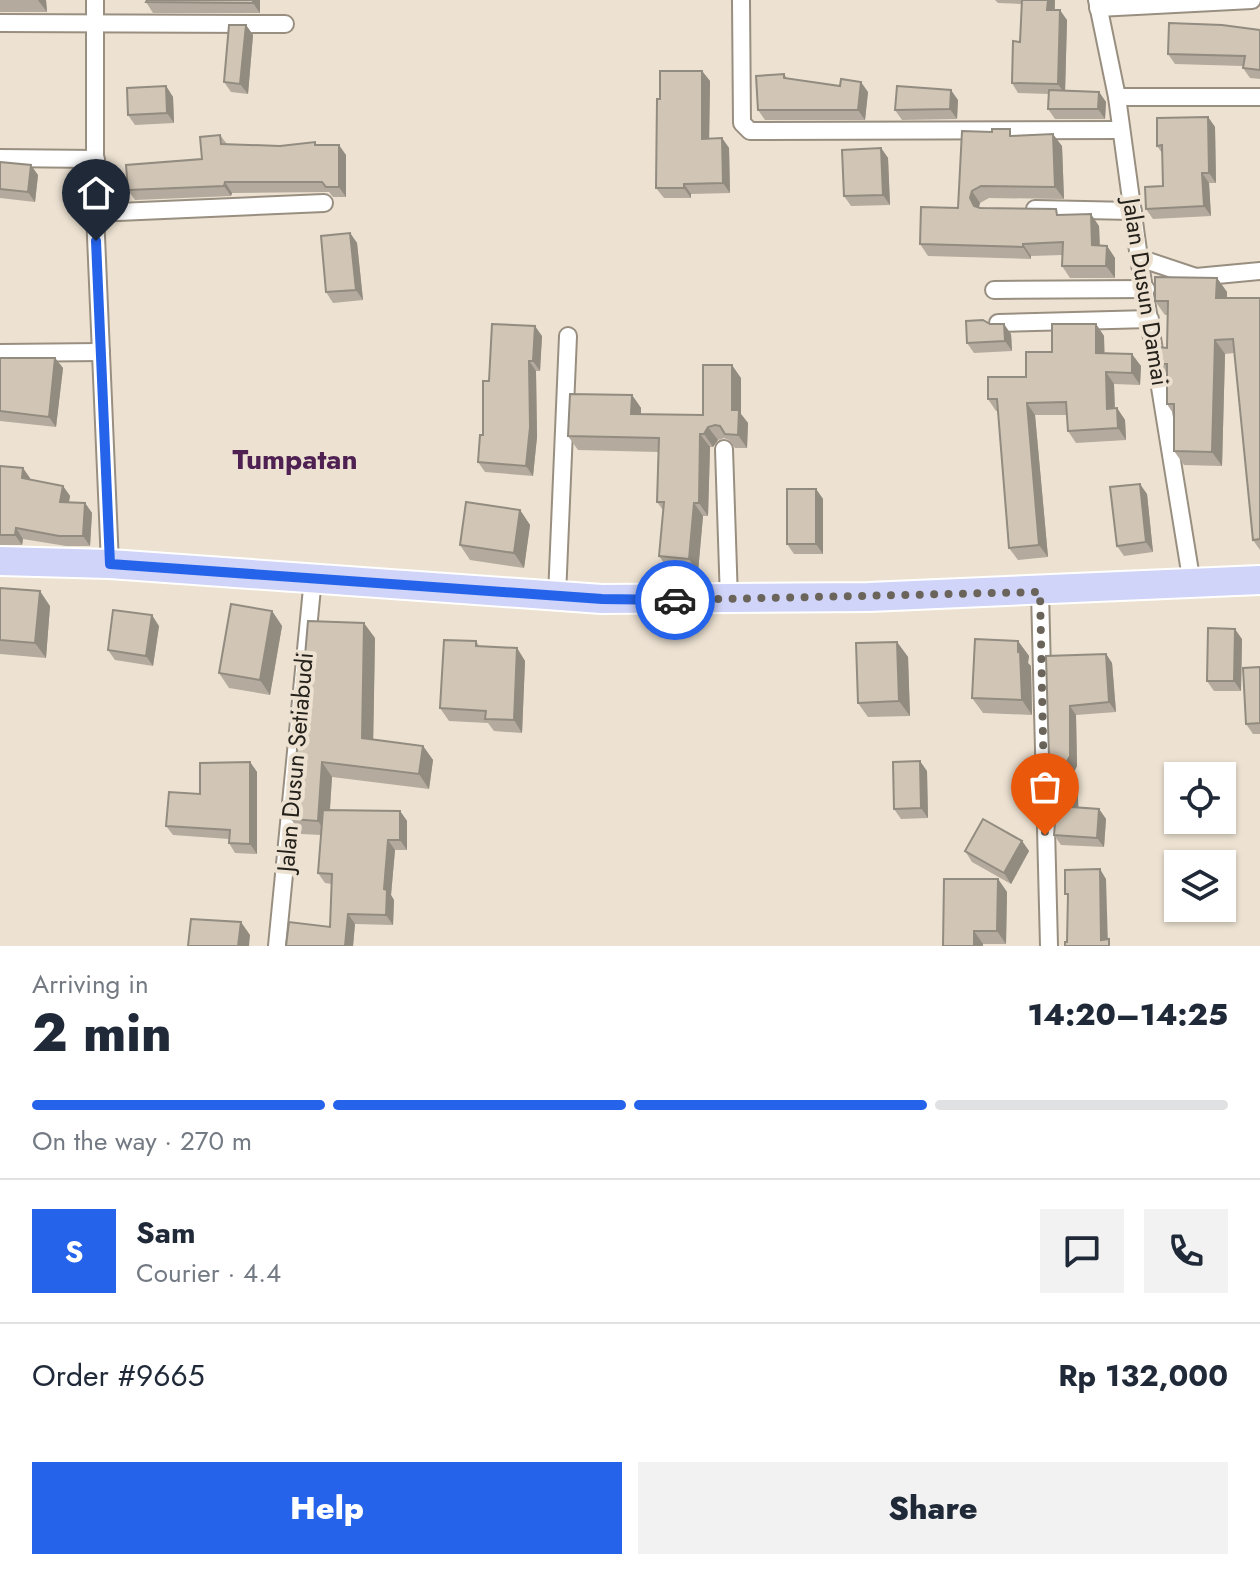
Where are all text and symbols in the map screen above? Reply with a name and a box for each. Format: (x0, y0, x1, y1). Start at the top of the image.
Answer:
pin (62, 159, 130, 241)
icon: home (74, 171, 118, 215)
street label: Jalan Dusun Damai (1113, 193, 1178, 388)
district label: Tumpatan (233, 439, 358, 480)
courier (635, 560, 715, 640)
icon: car (653, 578, 697, 622)
street label: Jalan Dusun Setiabudi (268, 651, 322, 876)
pin (1011, 753, 1079, 835)
map controls (1164, 762, 1236, 922)
button: locate (1164, 762, 1236, 834)
icon: bag (1023, 765, 1067, 809)
button: layers (1164, 850, 1236, 922)
text: Arriving in (32, 965, 149, 1003)
text: 14:20–14:25 (1027, 993, 1228, 1036)
text: 2 min (32, 995, 172, 1071)
text: On the way · 270 m (32, 1122, 252, 1160)
button: chat (1040, 1209, 1124, 1293)
button: phone (1144, 1209, 1228, 1293)
text: Sam (136, 1211, 196, 1254)
text: S (65, 1230, 83, 1273)
text: Courier · 4.4 (136, 1254, 281, 1292)
text: Order #9665 (32, 1354, 205, 1397)
text: Rp 132,000 (1058, 1354, 1228, 1397)
button: Help (32, 1462, 622, 1554)
button: Share (638, 1462, 1228, 1554)

